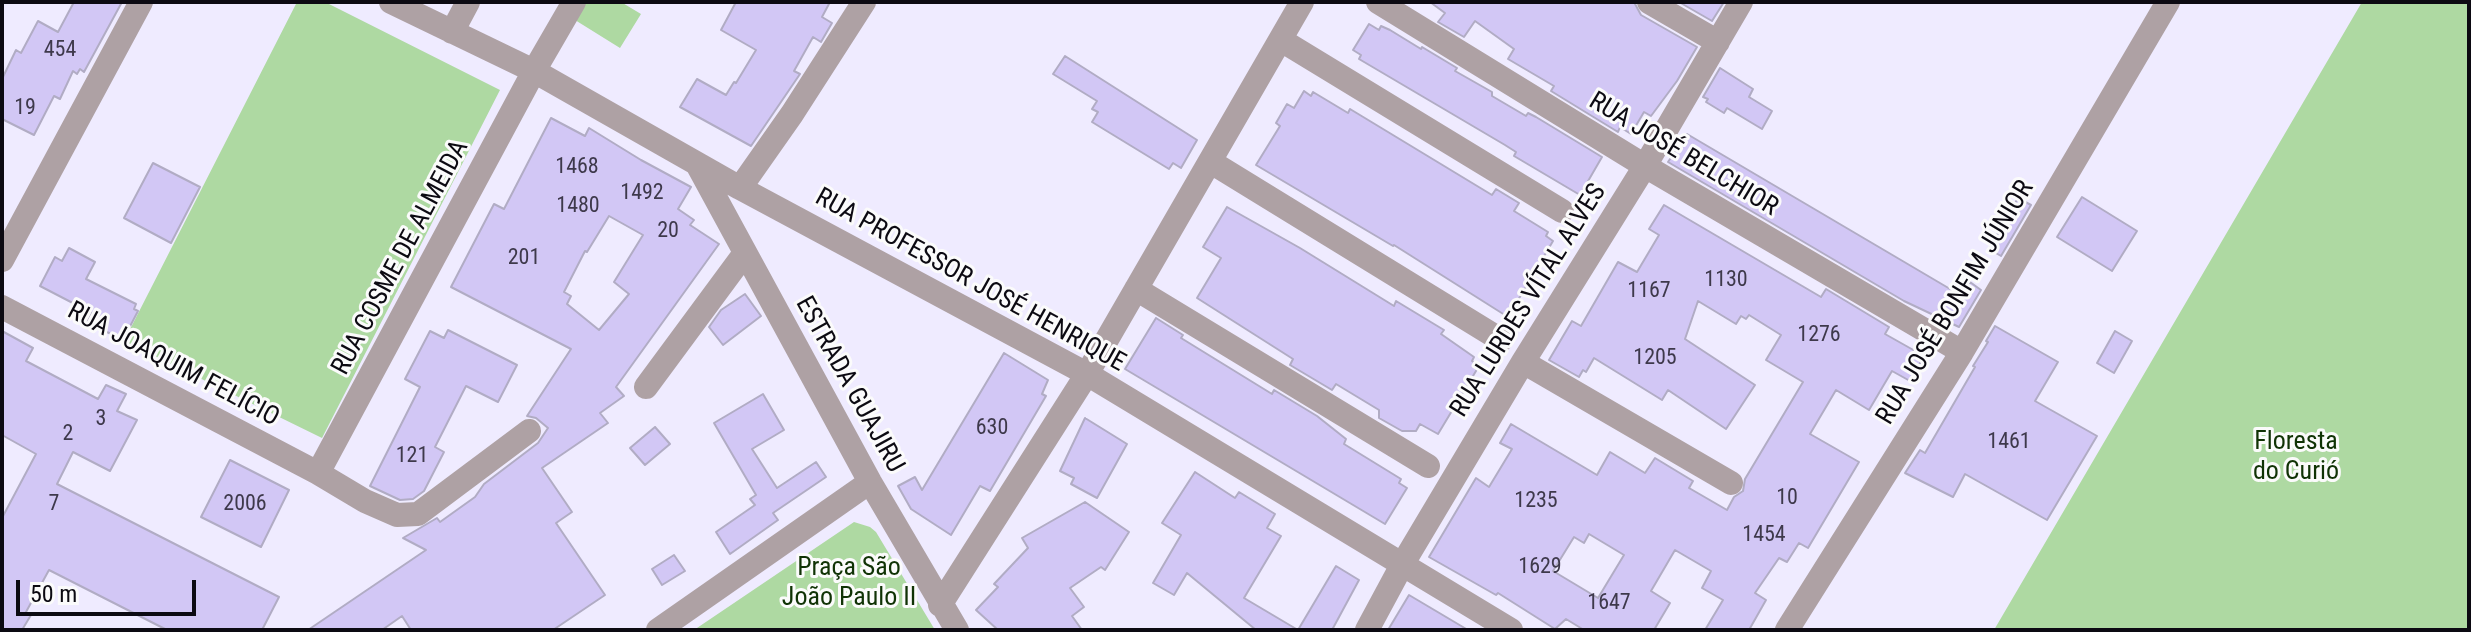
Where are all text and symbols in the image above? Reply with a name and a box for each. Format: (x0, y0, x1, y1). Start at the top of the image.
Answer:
house number: 454 (44, 37, 76, 63)
street label: RUA JOSÉ BELCHIOR (1583, 86, 1783, 224)
house number: 19 (14, 95, 36, 121)
street label: RUA COSME DE ALMEIDA (326, 135, 476, 381)
house number: 1468 (555, 154, 599, 180)
street label: RUA JOSÉ BONFIM JÚNIOR (1871, 175, 2041, 431)
street label: RUA LURDES VÍTAL ALVES (1444, 179, 1614, 423)
house number: 1492 (620, 180, 664, 206)
street label: RUA PROFESSOR JOSÉ HENRIQUE (809, 183, 1131, 379)
house number: 1480 (556, 193, 600, 219)
house number: 20 (657, 218, 679, 244)
house number: 201 (508, 245, 540, 271)
house number: 1130 (1704, 267, 1748, 293)
house number: 1167 (1627, 278, 1671, 304)
street label: ESTRADA GUAJIRU (788, 292, 910, 478)
street label: RUA JOAQUIM FELÍCIO (62, 296, 284, 434)
house number: 1276 (1797, 322, 1841, 348)
house number: 1205 (1633, 345, 1677, 371)
house number: 3 (96, 406, 106, 432)
house number: 630 (976, 415, 1008, 441)
house number: 2 (63, 421, 73, 447)
park label: Floresta do Curió (2253, 426, 2339, 488)
house number: 1461 (1987, 429, 2031, 455)
house number: 121 (396, 443, 428, 469)
house number: 10 (1776, 485, 1798, 511)
house number: 1235 (1514, 488, 1558, 514)
house number: 7 (49, 491, 59, 517)
house number: 2006 (223, 491, 267, 517)
house number: 1454 (1742, 522, 1786, 548)
park label: Praça São João Paulo II (782, 552, 916, 614)
house number: 1629 (1518, 554, 1562, 580)
scale bar (20, 564, 200, 614)
text: 50 m (30, 580, 77, 608)
house number: 1647 (1587, 590, 1631, 616)

